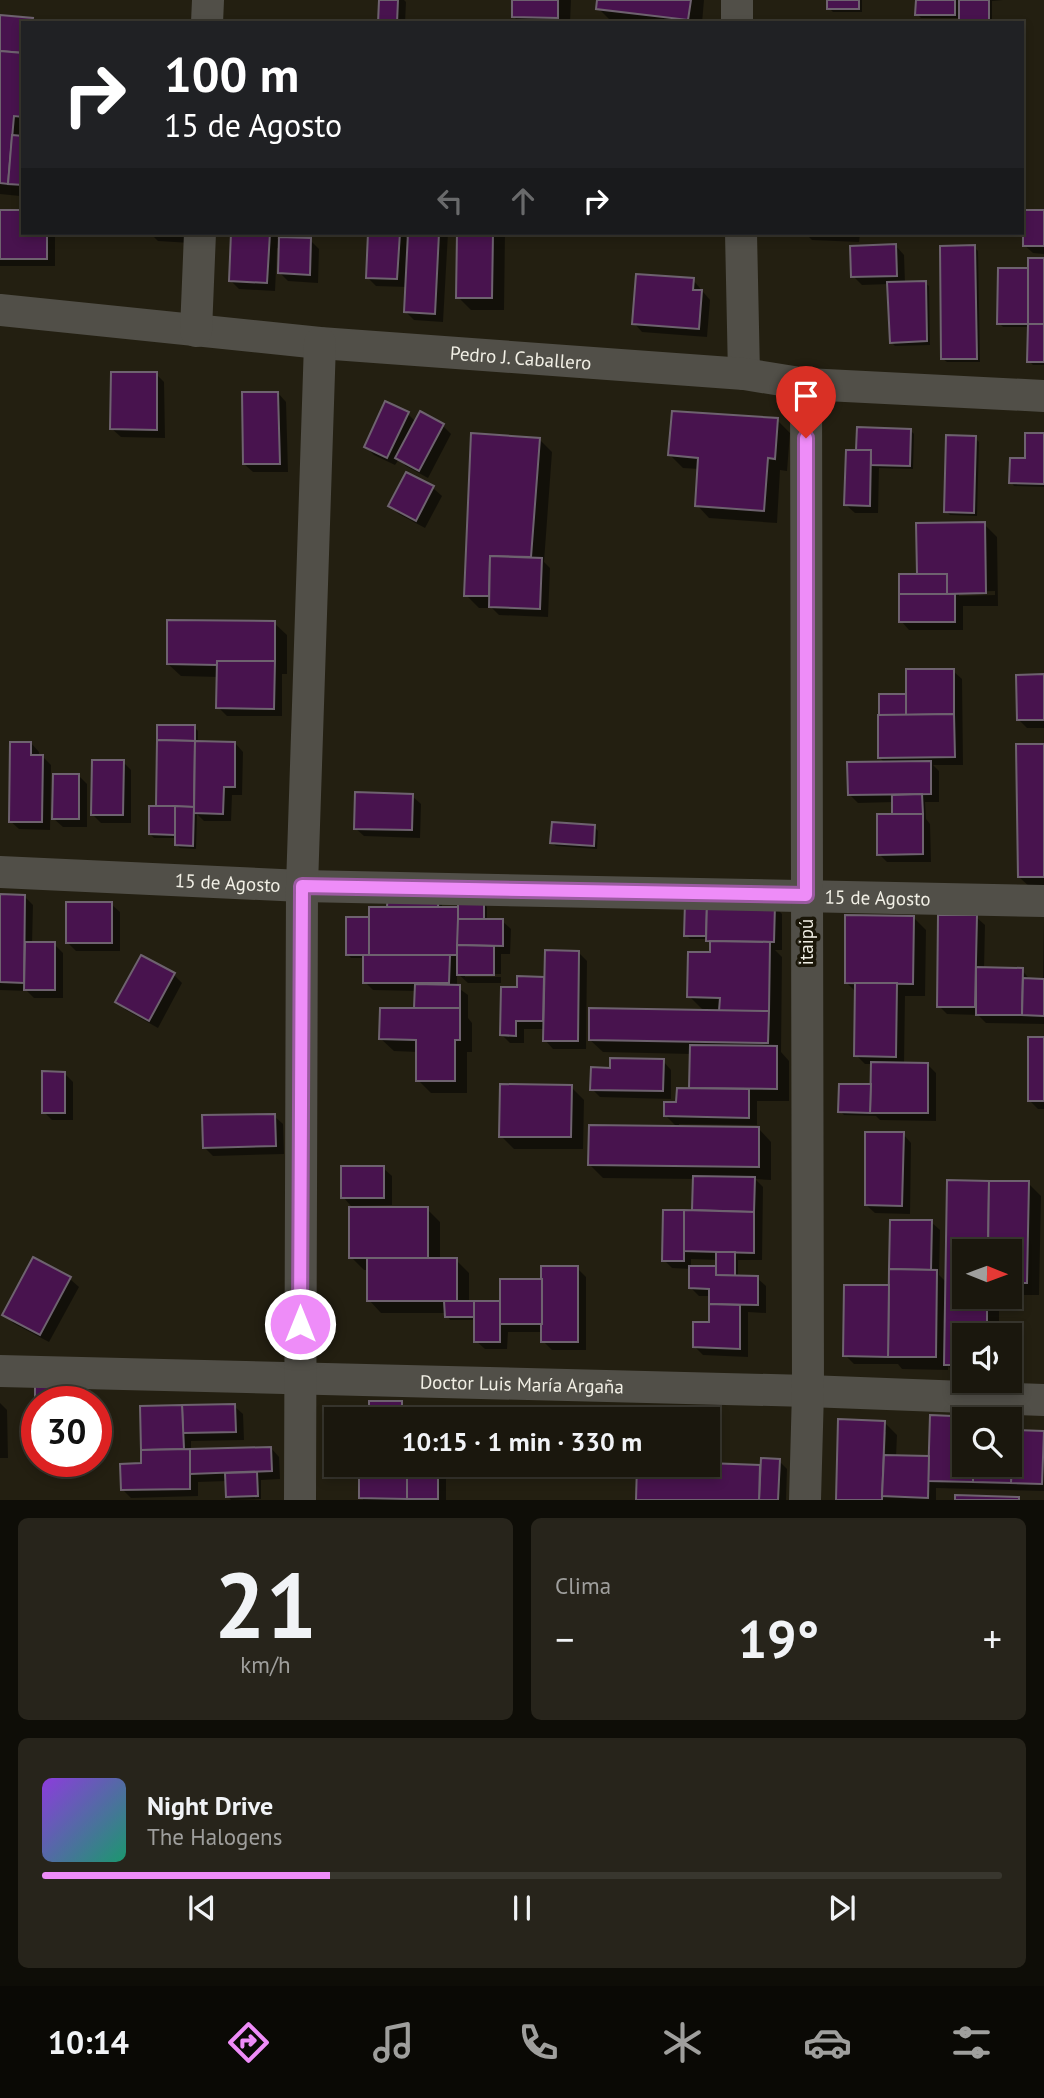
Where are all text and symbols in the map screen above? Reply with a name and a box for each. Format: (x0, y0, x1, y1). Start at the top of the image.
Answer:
text: 100 m (164, 42, 299, 106)
icon: right (49, 49, 140, 140)
text: 15 de Agosto (164, 104, 342, 146)
icon: left (431, 182, 469, 220)
icon: ahead (504, 182, 542, 220)
icon: right (577, 182, 615, 220)
street label: Pedro J. Caballero (449, 341, 592, 375)
pin (776, 366, 836, 438)
icon: arrive (787, 377, 825, 415)
street label: 15 de Agosto (174, 868, 281, 897)
street label: 15 de Agosto (824, 885, 931, 911)
street label: itaipú (794, 919, 818, 965)
north arrow (952, 1239, 1022, 1309)
map controls (952, 1239, 1022, 1477)
position arrow (263, 1287, 337, 1361)
button: sound (952, 1323, 1022, 1393)
street label: Doctor Luis María Argaña (420, 1369, 624, 1398)
speed limit sign: 30 (21, 1386, 112, 1477)
button: search (952, 1407, 1022, 1477)
text: 10:15 · 1 min · 330 m (402, 1425, 642, 1458)
text: 21 (214, 1545, 317, 1663)
text: Clima (555, 1571, 611, 1600)
text: 19° (738, 1605, 819, 1672)
text: − (555, 1614, 574, 1663)
text: + (983, 1614, 1002, 1663)
text: km/h (240, 1650, 291, 1679)
text: Night Drive (147, 1789, 273, 1822)
text: The Halogens (147, 1822, 282, 1851)
icon: previous (183, 1889, 221, 1927)
icon: pause (503, 1889, 541, 1927)
icon: next (823, 1889, 861, 1927)
icon: directions (224, 2018, 273, 2067)
icon: music (369, 2018, 418, 2067)
icon: phone (514, 2018, 563, 2067)
icon: climate (658, 2018, 707, 2067)
icon: car (803, 2018, 852, 2067)
icon: filters (947, 2018, 996, 2067)
text: 10:14 (48, 2021, 129, 2063)

